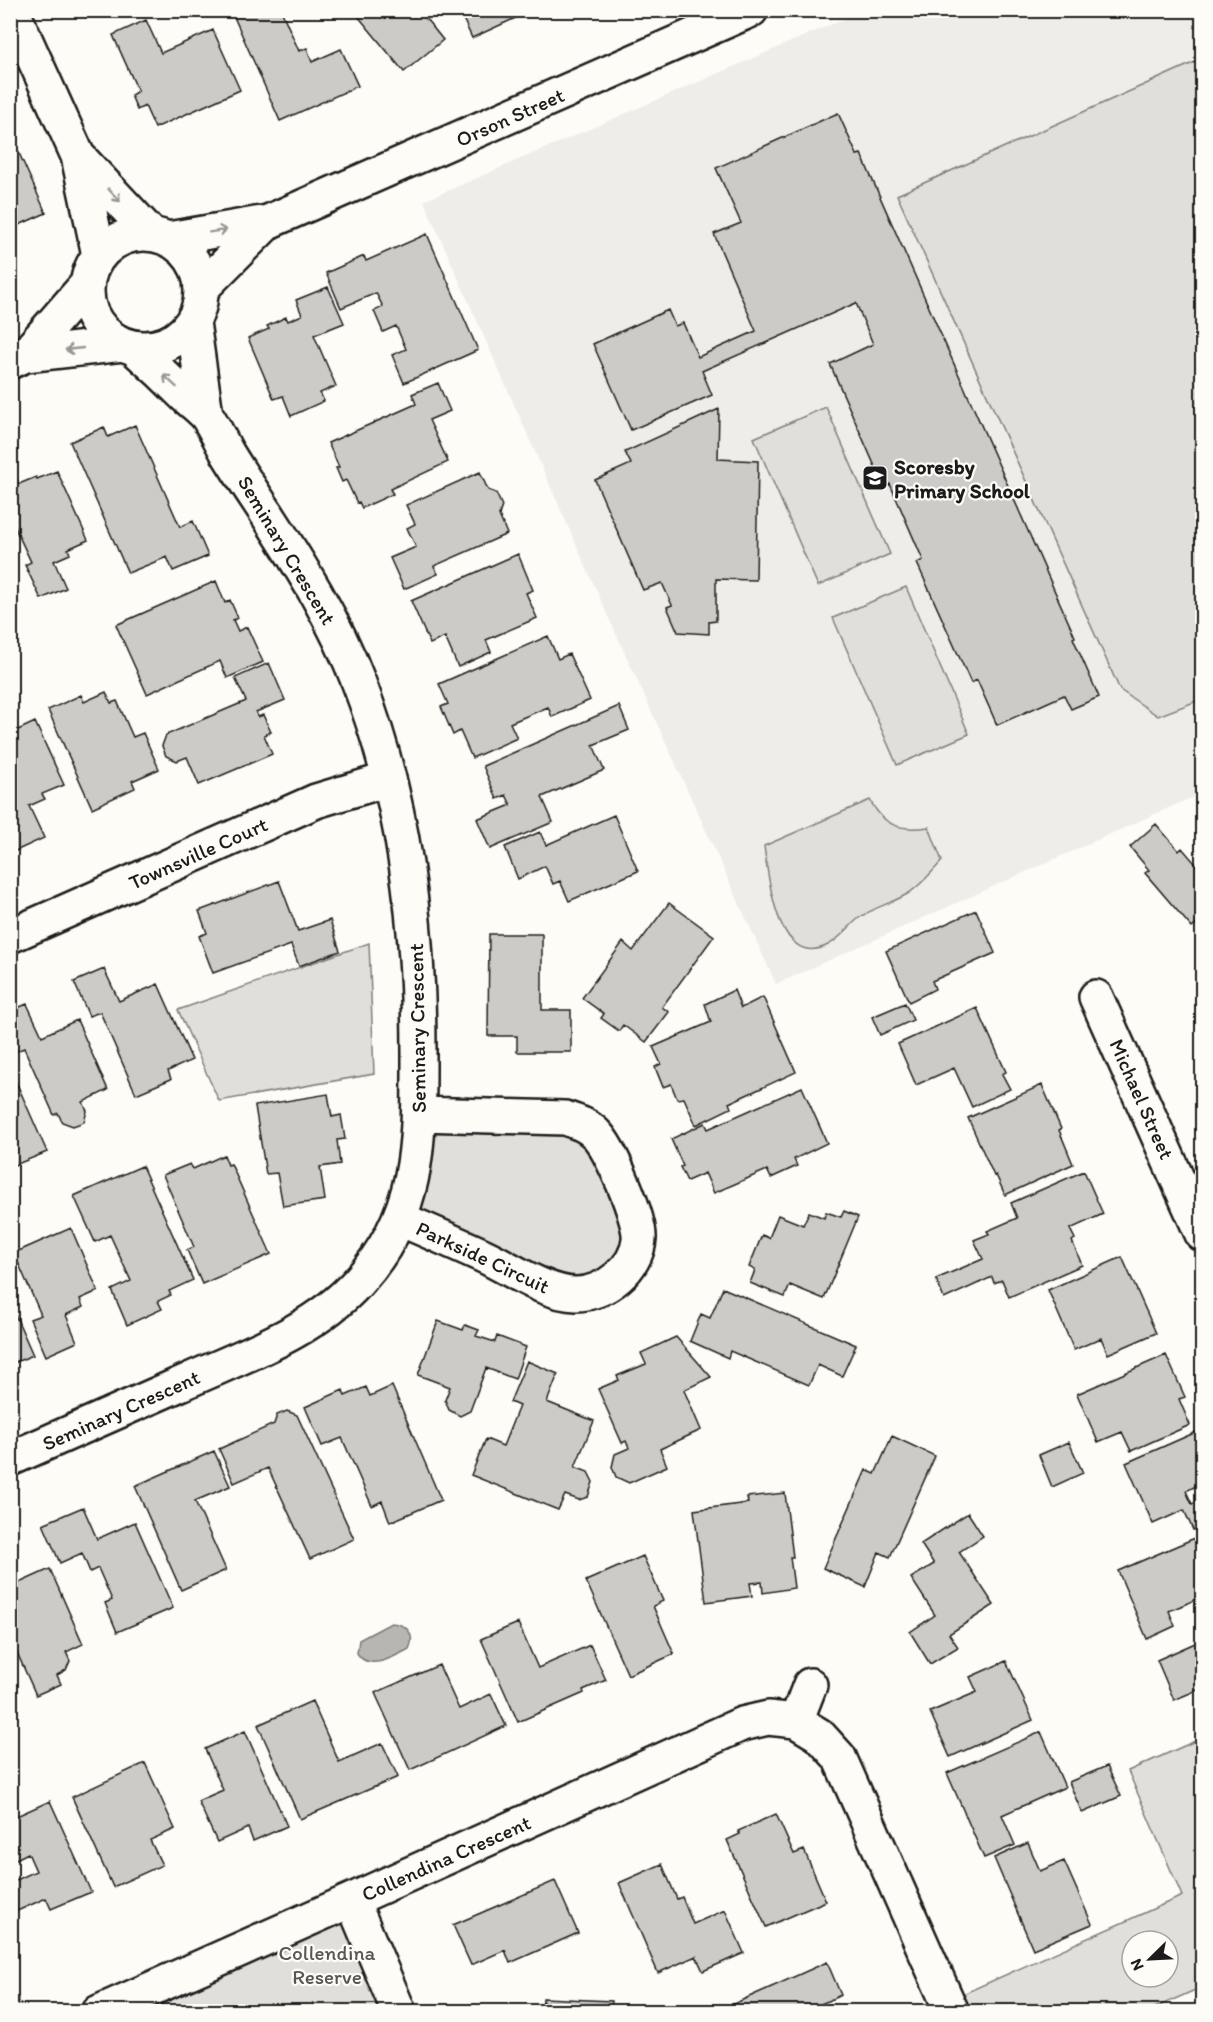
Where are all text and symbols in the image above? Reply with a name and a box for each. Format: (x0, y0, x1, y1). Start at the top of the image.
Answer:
street label: Orson Street (452, 82, 568, 152)
one-way arrow (107, 188, 121, 203)
one-way arrow (208, 225, 228, 236)
one-way arrow (64, 344, 84, 355)
one-way arrow (163, 374, 178, 389)
place label: Scoresby Primary School (894, 454, 1031, 504)
school or university icon: Scoresby Primary School (860, 463, 890, 493)
street label: Seminary Crescent (233, 471, 341, 629)
street label: Townsville Court (125, 811, 271, 895)
street label: Seminary Crescent (403, 943, 431, 1113)
street label: Michael Street (1104, 1035, 1180, 1163)
street label: Parkside Circuit (412, 1215, 554, 1299)
street label: Seminary Crescent (38, 1364, 204, 1456)
street label: Collendina Crescent (358, 1809, 535, 1907)
north arrow (1120, 1929, 1180, 1989)
park label: Collendina Reserve (278, 1940, 376, 1989)
text: N (1126, 1956, 1148, 1974)

